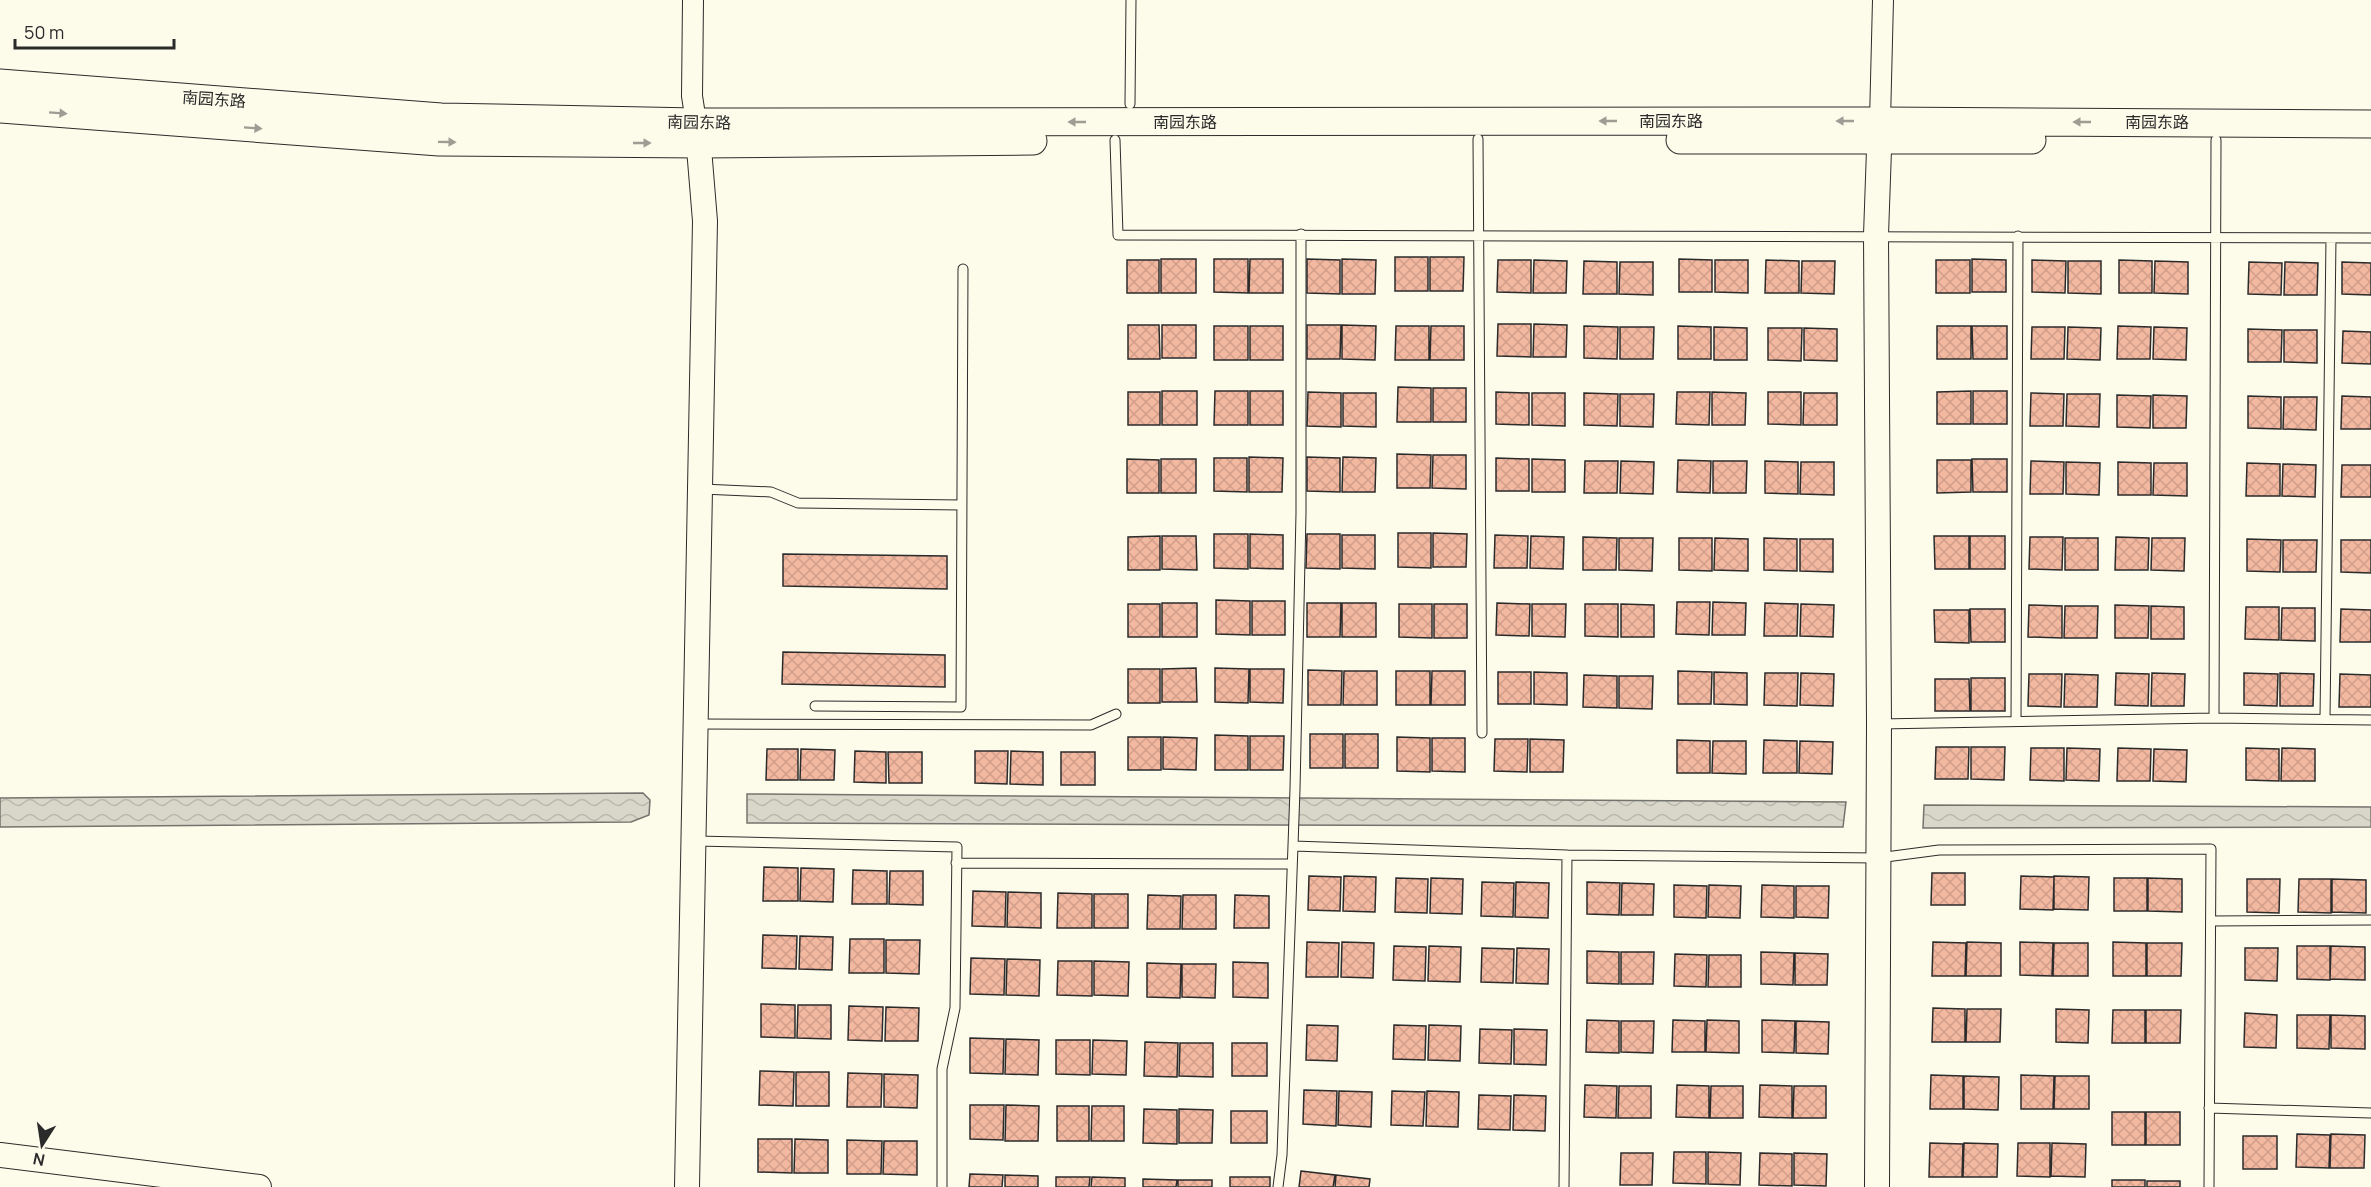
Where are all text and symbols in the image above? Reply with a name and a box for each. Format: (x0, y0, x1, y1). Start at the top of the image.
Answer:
scale bar (15, 12, 174, 50)
text: 50 m (24, 20, 64, 44)
street label: 南园东路 (181, 86, 247, 112)
one-way arrow (49, 108, 68, 118)
street label: 南园东路 (667, 110, 731, 134)
street label: 南园东路 (1639, 110, 1703, 132)
street label: 南园东路 (1153, 111, 1217, 133)
street label: 南园东路 (2125, 111, 2189, 133)
one-way arrow (1598, 116, 1617, 126)
one-way arrow (1835, 116, 1854, 126)
one-way arrow (1067, 117, 1086, 127)
one-way arrow (2072, 117, 2091, 127)
one-way arrow (243, 123, 262, 132)
one-way arrow (438, 137, 457, 146)
one-way arrow (633, 138, 652, 148)
north arrow (12, 1115, 72, 1175)
text: N (31, 1148, 47, 1172)

